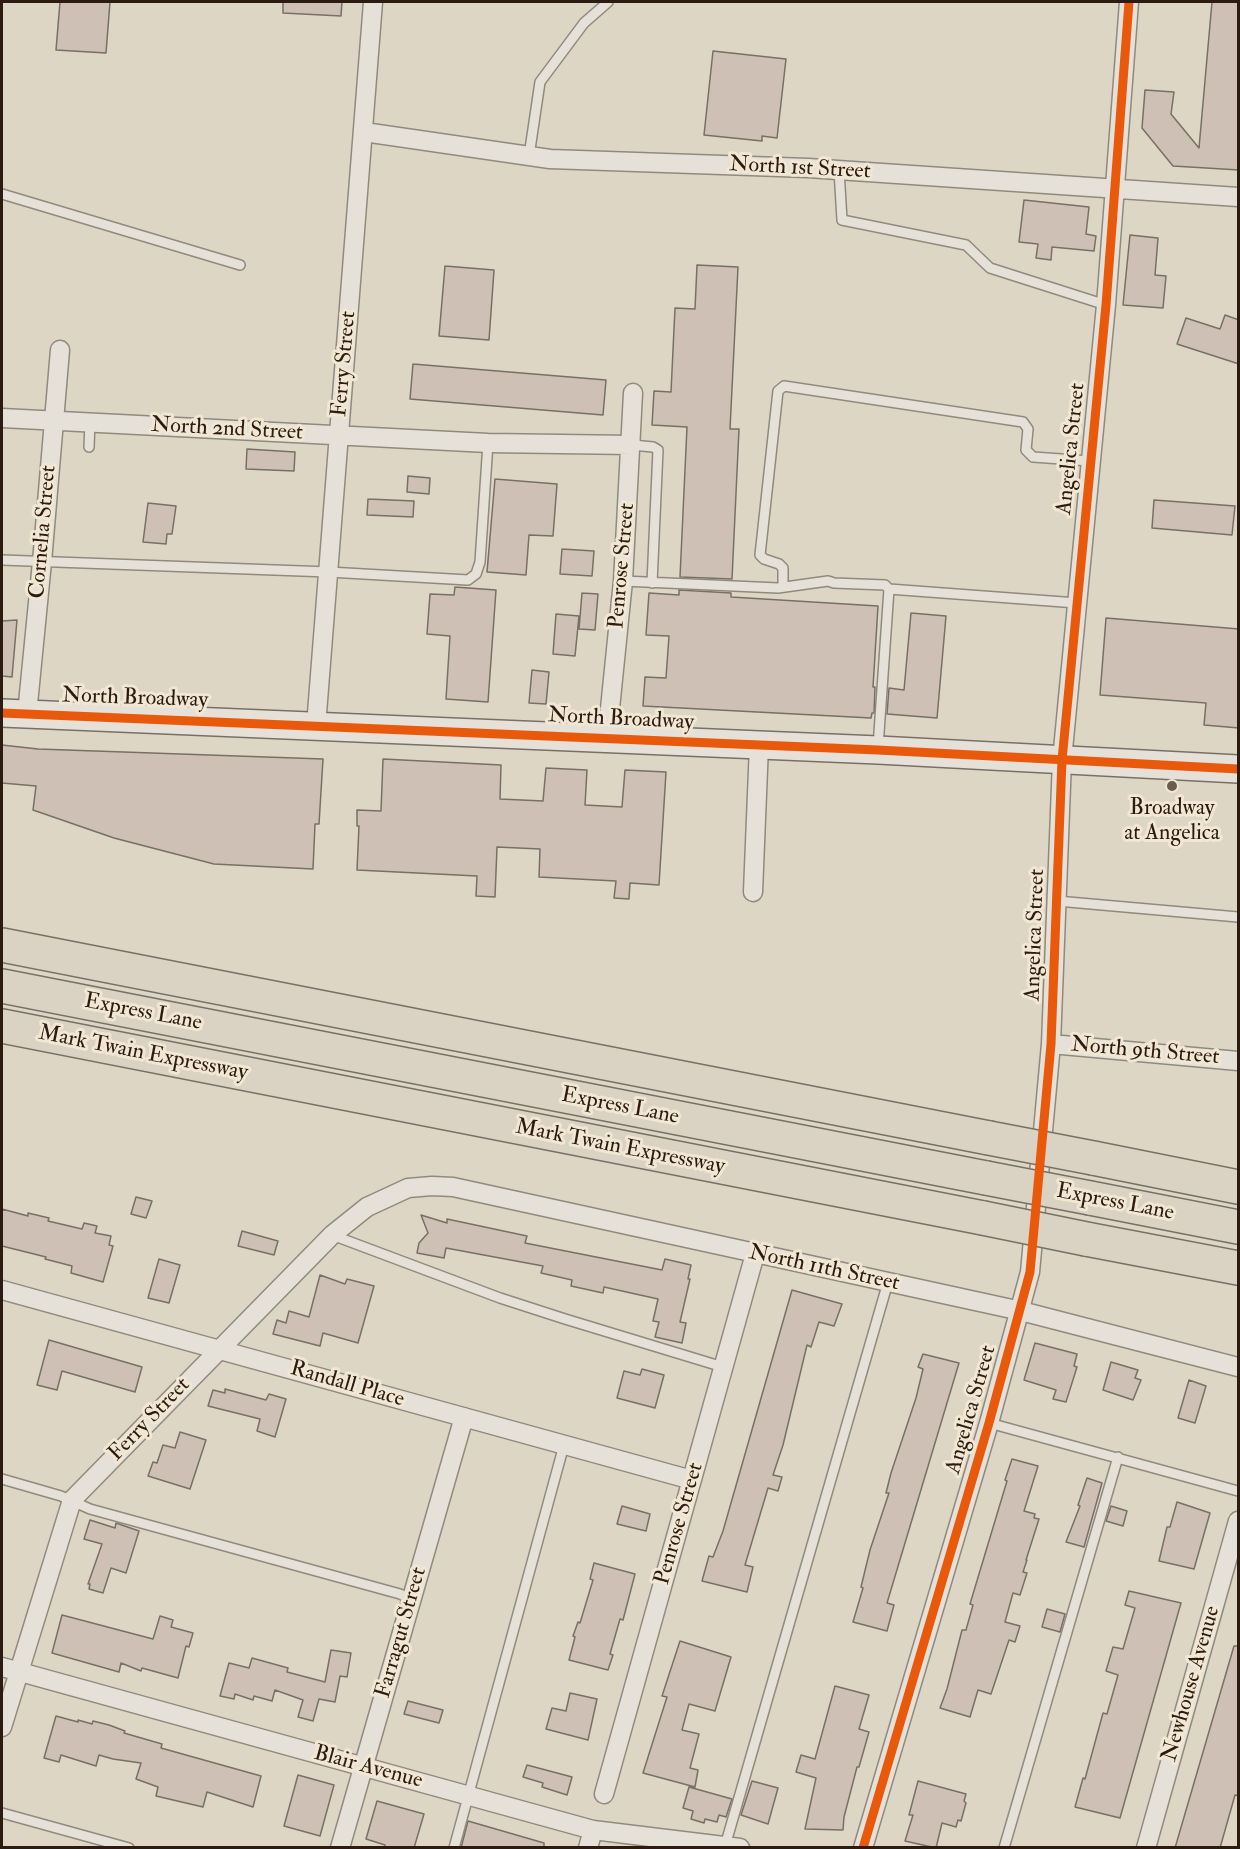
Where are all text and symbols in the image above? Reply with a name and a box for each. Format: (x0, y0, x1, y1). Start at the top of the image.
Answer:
street label: North 1st Street (729, 152, 871, 186)
street label: Ferry Street (327, 310, 363, 418)
street label: Angelica Street (1052, 382, 1092, 516)
street label: North 2nd Street (150, 413, 304, 447)
street label: Cornelia Street (25, 464, 63, 600)
street label: Penrose Street (604, 502, 642, 630)
street label: North Broadway (62, 683, 208, 715)
street label: North Broadway (547, 703, 695, 737)
marker: Broadway at Angelica (1165, 779, 1179, 793)
place label: Broadway at Angelica (1124, 796, 1220, 848)
street label: Angelica Street (1020, 868, 1052, 1002)
street label: Express Lane (82, 989, 204, 1037)
street label: Mark Twain Expressway (36, 1021, 250, 1087)
street label: North 9th Street (1070, 1032, 1220, 1072)
street label: Express Lane (559, 1083, 681, 1131)
street label: Mark Twain Expressway (513, 1115, 727, 1181)
street label: Express Lane (1054, 1179, 1176, 1227)
street label: North 11th Street (746, 1240, 902, 1298)
street label: Angelica Street (941, 1343, 1003, 1477)
street label: Randall Place (287, 1356, 407, 1414)
street label: Ferry Street (104, 1373, 196, 1467)
street label: Penrose Street (650, 1460, 710, 1588)
street label: Farragut Street (371, 1565, 433, 1701)
street label: Newhouse Avenue (1157, 1603, 1227, 1765)
street label: Blair Avenue (311, 1741, 425, 1795)

